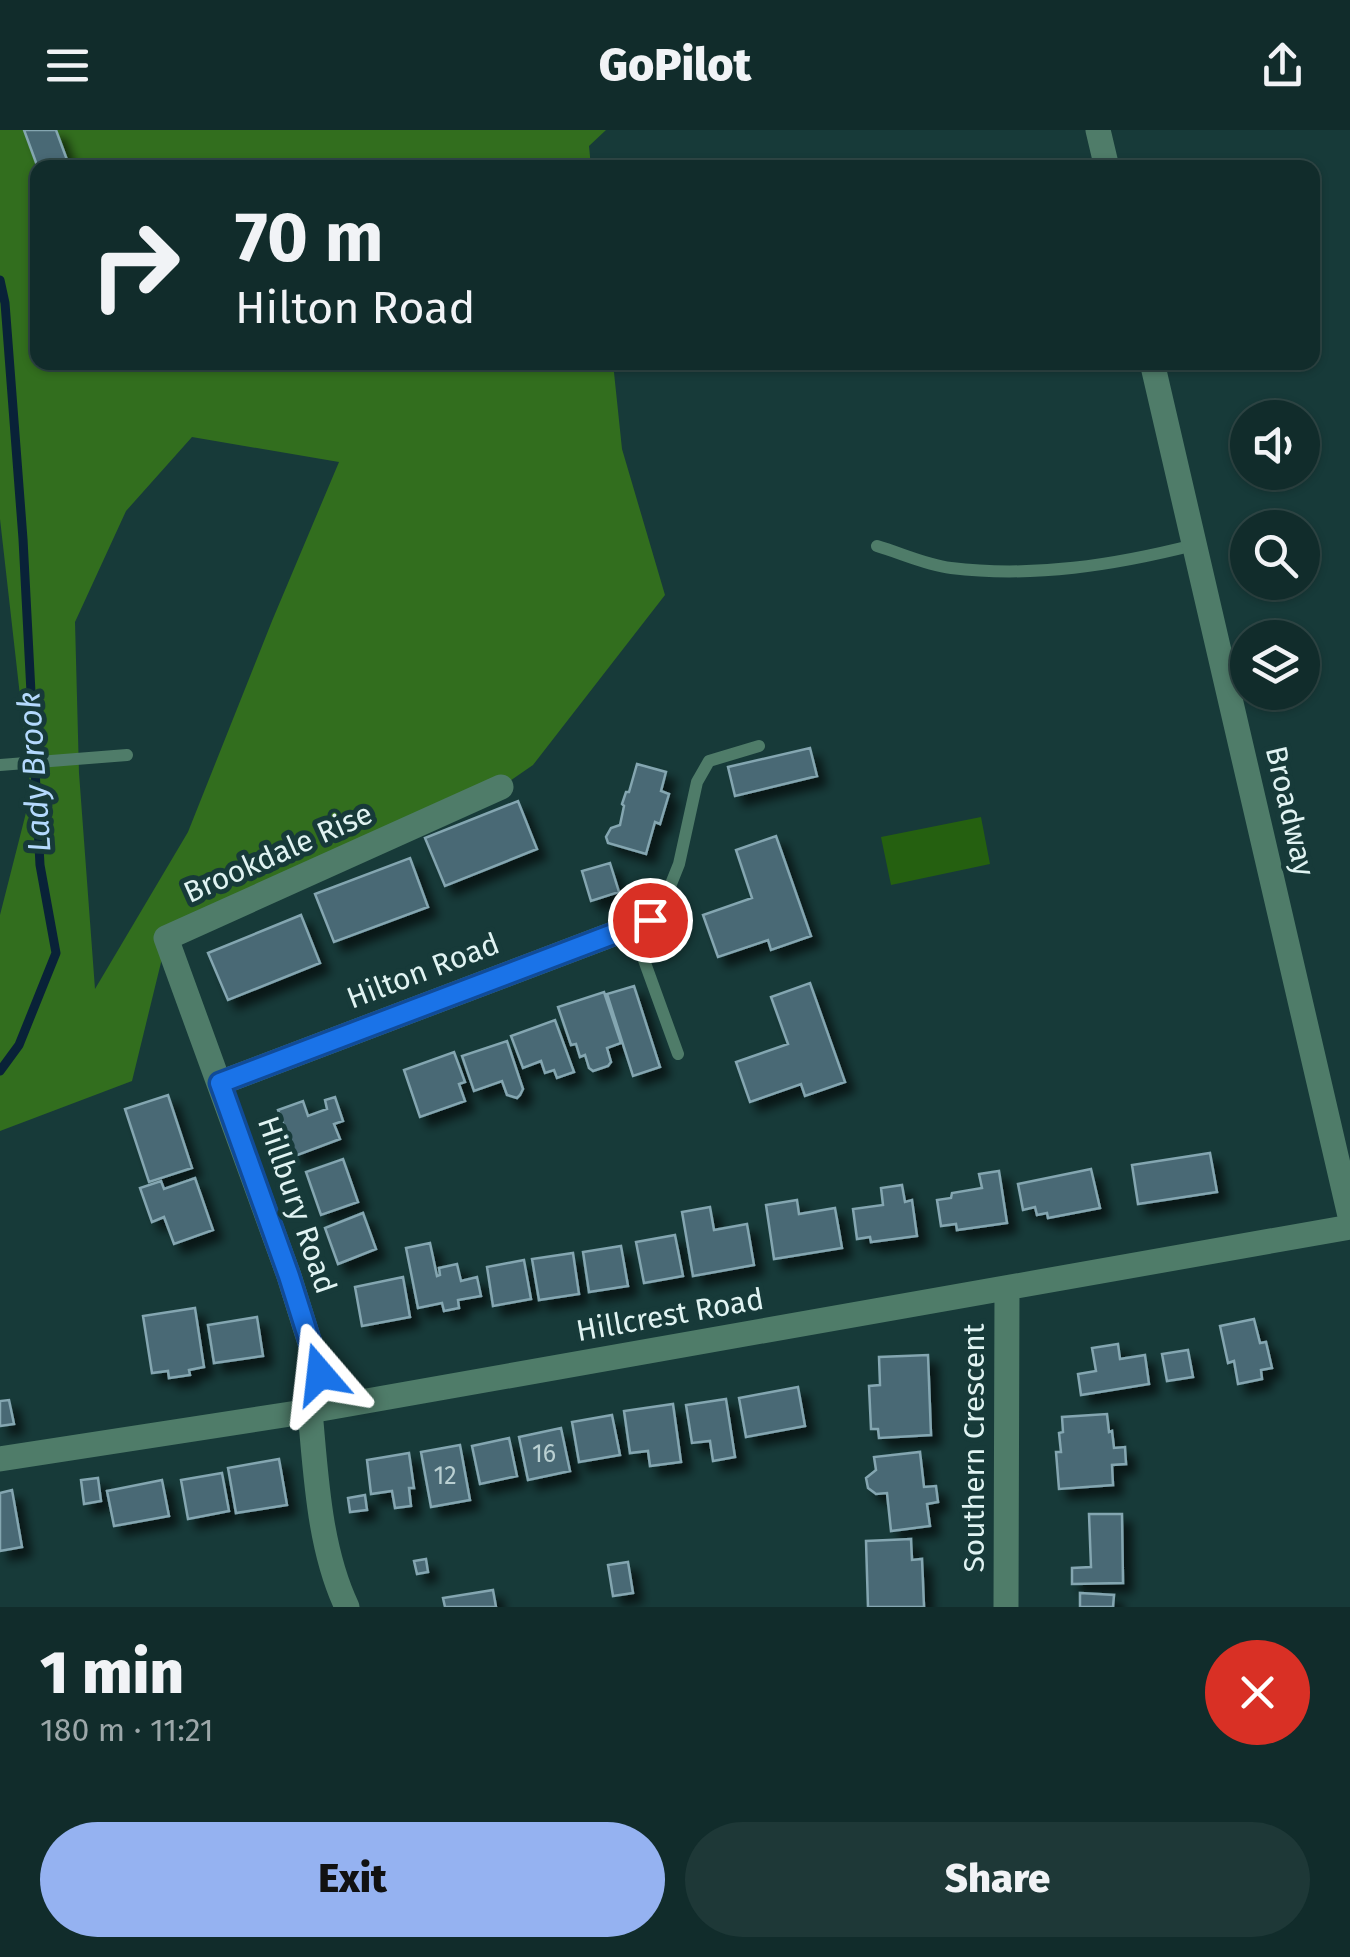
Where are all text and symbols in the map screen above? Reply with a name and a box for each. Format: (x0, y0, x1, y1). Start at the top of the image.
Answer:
icon: menu (40, 38, 95, 93)
text: GoPilot (599, 38, 751, 92)
icon: share (1255, 38, 1310, 93)
text: 70 m (235, 196, 384, 280)
icon: right (70, 200, 200, 330)
text: Hilton Road (235, 281, 475, 335)
map controls (1230, 400, 1320, 710)
button: sound (1230, 400, 1320, 490)
button: search (1230, 510, 1320, 600)
button: layers (1230, 620, 1320, 710)
water label: Lady Brook (9, 691, 59, 853)
street label: Broadway (1258, 743, 1322, 880)
street label: Brookdale Rise (178, 795, 378, 911)
pin (608, 878, 693, 963)
icon: arrive (623, 893, 678, 948)
street label: Hilton Road (342, 925, 504, 1017)
street label: Hillbury Road (250, 1112, 344, 1298)
street label: Hillcrest Road (573, 1281, 767, 1349)
position arrow (268, 1322, 372, 1426)
street label: Southern Crescent (956, 1323, 992, 1573)
house number: 16 (532, 1439, 556, 1469)
house number: 12 (433, 1461, 457, 1491)
text: 1 min (40, 1637, 184, 1709)
button: close (1205, 1640, 1310, 1745)
text: 180 m · 11:21 (40, 1711, 214, 1749)
button: Exit (40, 1822, 665, 1937)
button: Share (685, 1822, 1310, 1937)

